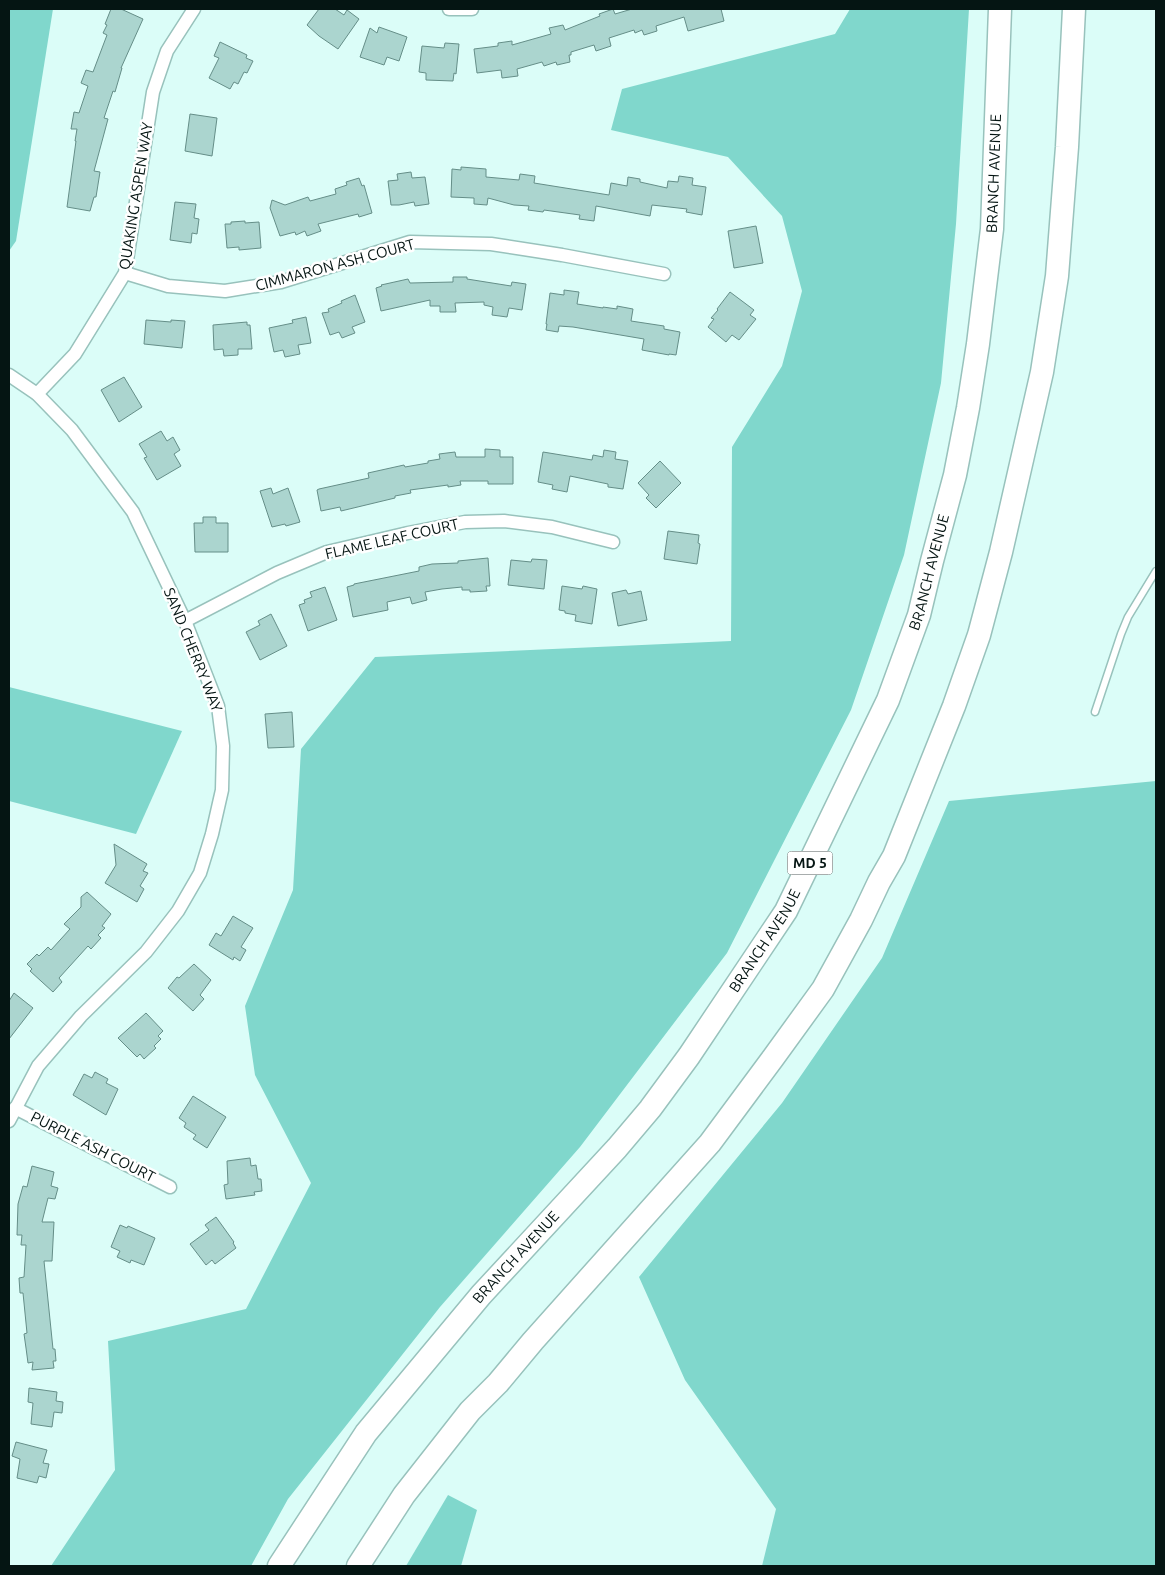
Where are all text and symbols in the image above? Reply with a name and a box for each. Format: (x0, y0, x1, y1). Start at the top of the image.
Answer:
street label: BRANCH AVENUE (983, 114, 1004, 233)
street label: QUAKING ASPEN WAY (115, 121, 156, 271)
street label: CIMMARON ASH COURT (253, 235, 417, 294)
street label: BRANCH AVENUE (905, 512, 952, 632)
street label: FLAME LEAF COURT (323, 515, 461, 562)
street label: SAND CHERRY WAY (161, 585, 226, 715)
road number: MD 5 (788, 851, 832, 874)
street label: BRANCH AVENUE (725, 886, 803, 995)
street label: PURPLE ASH COURT (28, 1108, 159, 1186)
street label: BRANCH AVENUE (469, 1207, 562, 1306)

